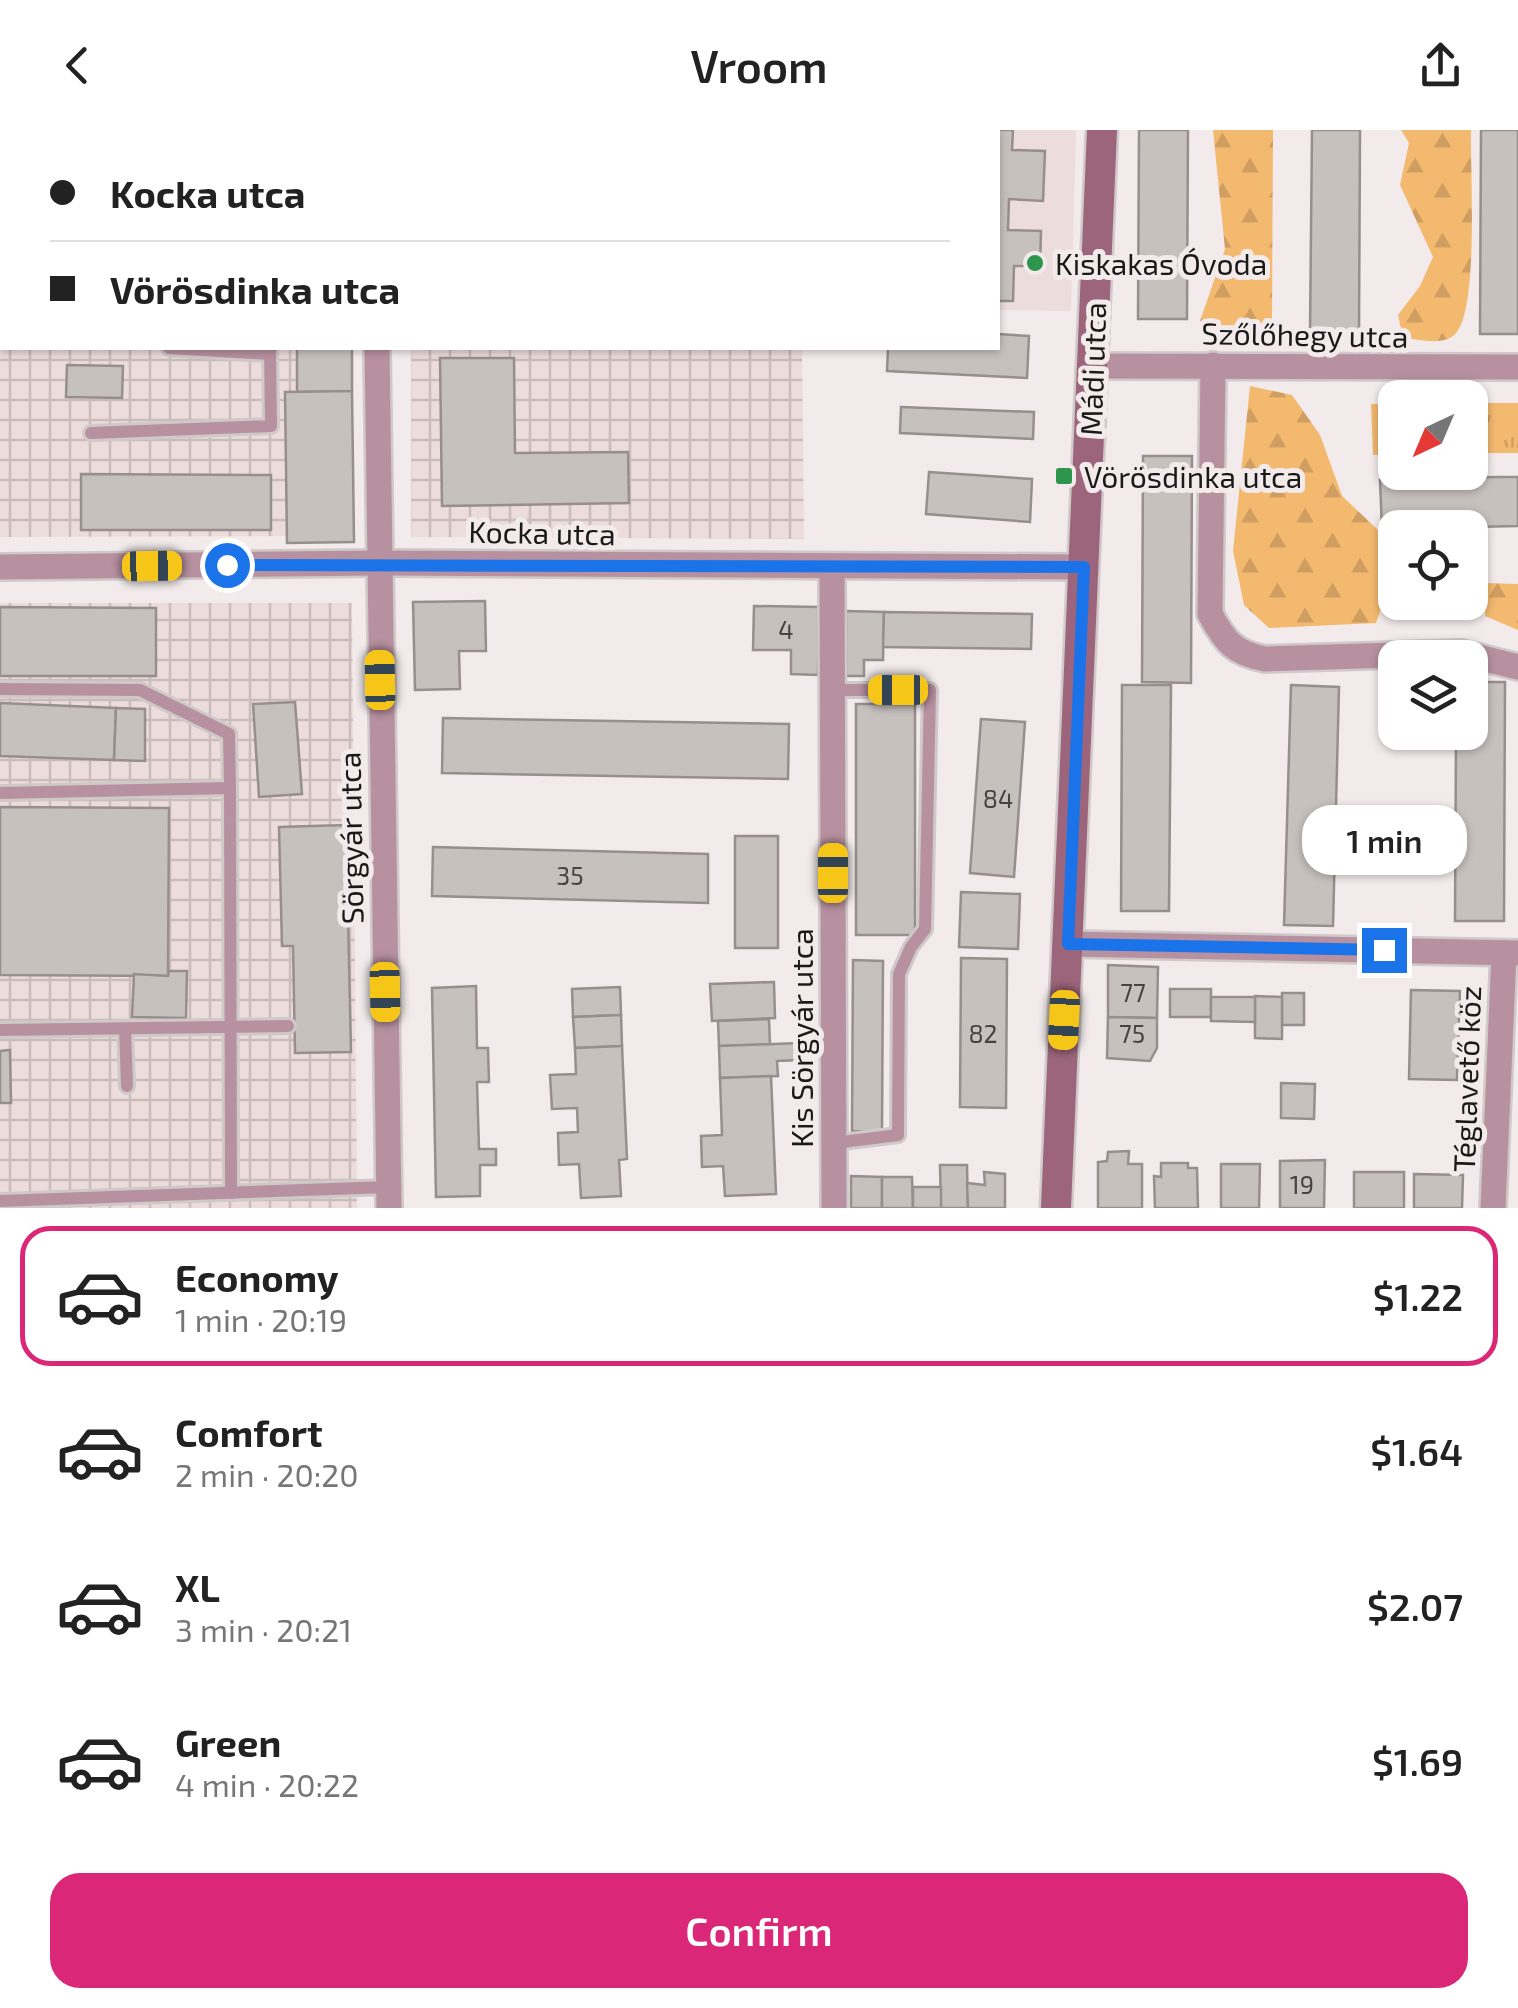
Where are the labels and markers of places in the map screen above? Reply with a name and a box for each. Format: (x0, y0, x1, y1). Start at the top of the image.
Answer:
place label: Kiskakas Óvoda (1055, 245, 1267, 281)
marker: Kiskakas Óvoda (1024, 252, 1046, 274)
place label: Vörösdinka utca (1084, 458, 1302, 494)
marker: Vörösdinka utca (1053, 465, 1075, 487)

